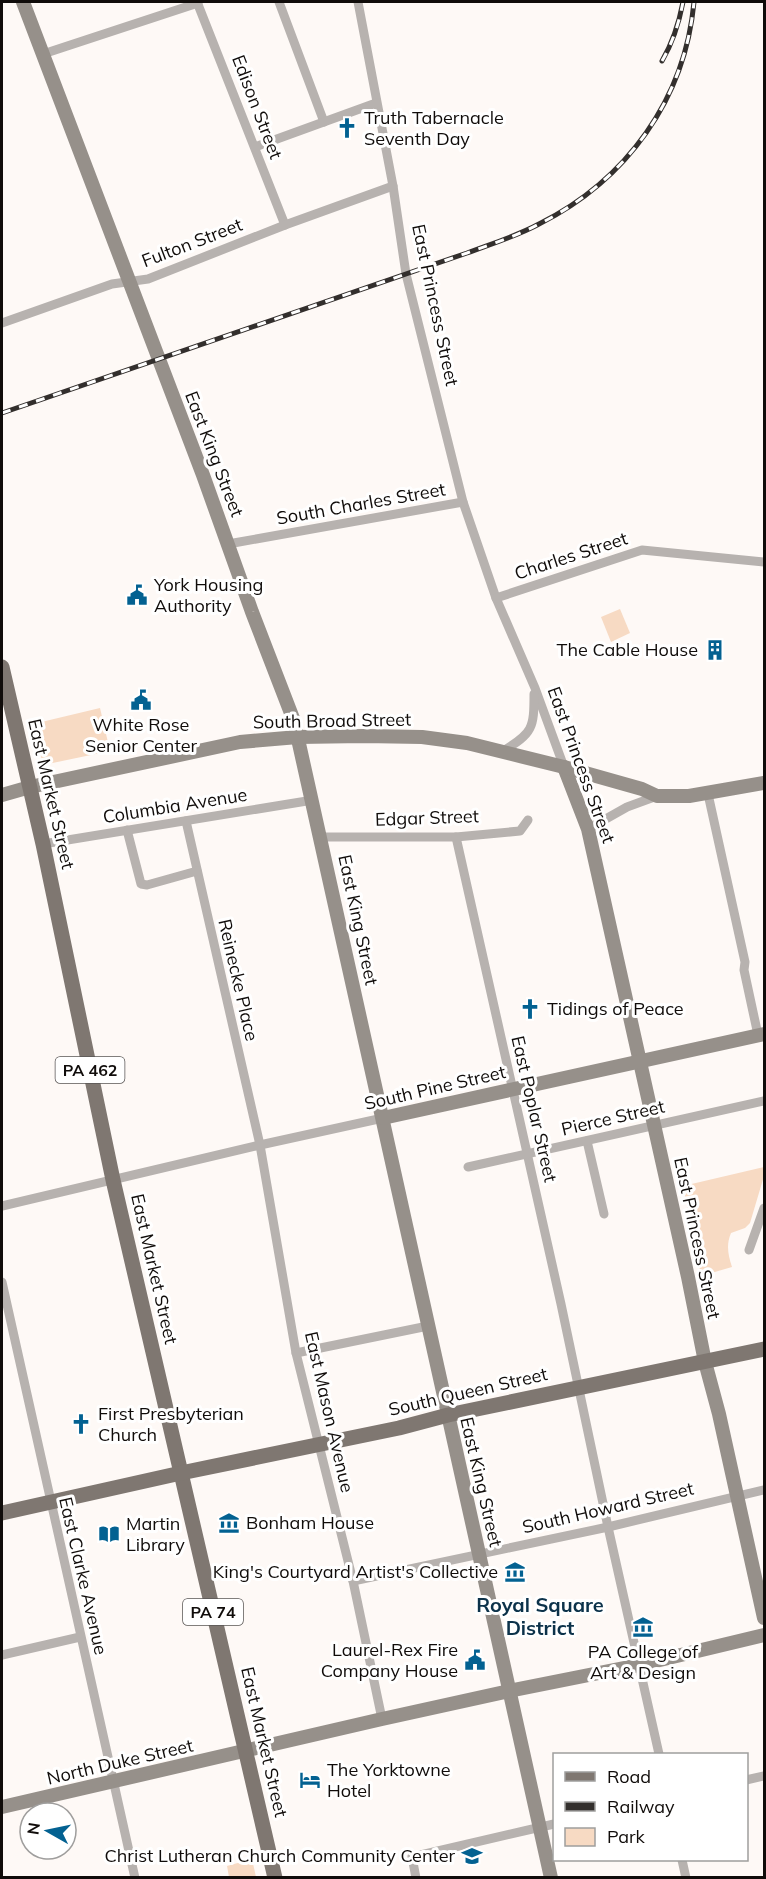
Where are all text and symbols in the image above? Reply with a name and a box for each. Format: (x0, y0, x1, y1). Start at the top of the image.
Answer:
street label: Edison Street (227, 51, 288, 162)
place label: Truth Tabernacle Seventh Day (364, 106, 504, 150)
church icon: Truth Tabernacle Seventh Day (335, 116, 359, 140)
street label: Fulton Street (138, 213, 245, 272)
street label: East Princess Street (407, 222, 464, 388)
street label: East King Street (180, 388, 249, 520)
street label: South Charles Street (275, 477, 447, 530)
street label: Charles Street (511, 526, 630, 585)
place label: York Housing Authority (153, 573, 263, 617)
public building icon: York Housing Authority (125, 583, 149, 607)
place label: The Cable House (557, 638, 698, 661)
building icon: The Cable House (703, 638, 727, 662)
street label: East Princess Street (542, 683, 620, 846)
public building icon: White Rose Senior Center (129, 688, 153, 712)
street label: South Broad Street (253, 708, 411, 733)
place label: White Rose Senior Center (85, 713, 197, 757)
street label: East Market Street (23, 717, 80, 871)
street label: Columbia Avenue (101, 783, 249, 828)
street label: Edgar Street (375, 804, 479, 831)
street label: East King Street (333, 853, 384, 987)
street label: Reinecke Place (213, 917, 264, 1043)
church icon: Tidings of Peace (518, 997, 542, 1021)
place label: Tidings of Peace (547, 997, 684, 1020)
street label: East Poplar Street (506, 1033, 563, 1184)
road number: PA 462 (56, 1057, 124, 1083)
street label: South Pine Street (362, 1060, 508, 1115)
street label: Pierce Street (559, 1094, 667, 1141)
street label: East Princess Street (669, 1155, 726, 1321)
street label: East Market Street (126, 1192, 183, 1346)
street label: East Mason Avenue (300, 1329, 359, 1495)
street label: South Queen Street (386, 1362, 550, 1421)
place label: First Presbyterian Church (98, 1402, 244, 1446)
church icon: First Presbyterian Church (69, 1412, 93, 1436)
street label: East King Street (455, 1415, 508, 1549)
street label: South Howard Street (520, 1477, 696, 1538)
street label: East Clarke Avenue (54, 1495, 113, 1657)
museum icon: Bonham House (217, 1511, 241, 1535)
place label: Bonham House (246, 1511, 374, 1534)
place label: Martin Library (126, 1512, 185, 1556)
library icon: Martin Library (97, 1522, 121, 1546)
place label: King's Courtyard Artist's Collective (213, 1560, 498, 1583)
museum icon: King's Courtyard Artist's Collective (503, 1560, 527, 1584)
district label: Royal Square District (476, 1592, 604, 1640)
road number: PA 74 (183, 1599, 243, 1625)
museum icon: PA College of Art & Design (631, 1615, 655, 1639)
place label: Laurel-Rex Fire Company House (321, 1638, 458, 1682)
place label: PA College of Art & Design (588, 1640, 699, 1684)
public building icon: Laurel-Rex Fire Company House (463, 1648, 487, 1672)
street label: East Market Street (236, 1665, 293, 1819)
street label: North Duke Street (45, 1734, 195, 1790)
legend (553, 1753, 748, 1861)
place label: The Yorktowne Hotel (327, 1758, 451, 1802)
text: Road (607, 1765, 651, 1788)
hotel icon: The Yorktowne Hotel (298, 1768, 322, 1792)
text: Railway (607, 1795, 675, 1818)
north arrow (18, 1801, 78, 1861)
text: N (22, 1821, 44, 1836)
text: Park (607, 1825, 646, 1848)
place label: Christ Lutheran Church Community Center (105, 1844, 455, 1867)
school or university icon: Christ Lutheran Church Community Center (460, 1844, 484, 1868)

